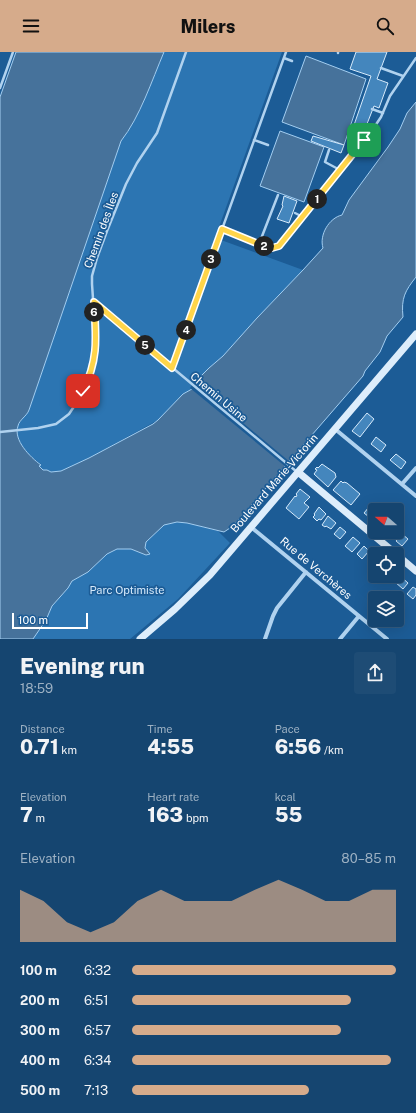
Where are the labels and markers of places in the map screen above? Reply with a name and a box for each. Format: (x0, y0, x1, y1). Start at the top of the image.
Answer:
pin (347, 123, 381, 157)
pin: 1 (307, 189, 327, 209)
pin: 2 (254, 236, 274, 256)
pin: 3 (201, 249, 221, 269)
pin: 6 (84, 302, 104, 322)
pin: 4 (176, 320, 196, 340)
pin: 5 (135, 335, 155, 355)
pin (66, 374, 100, 408)

